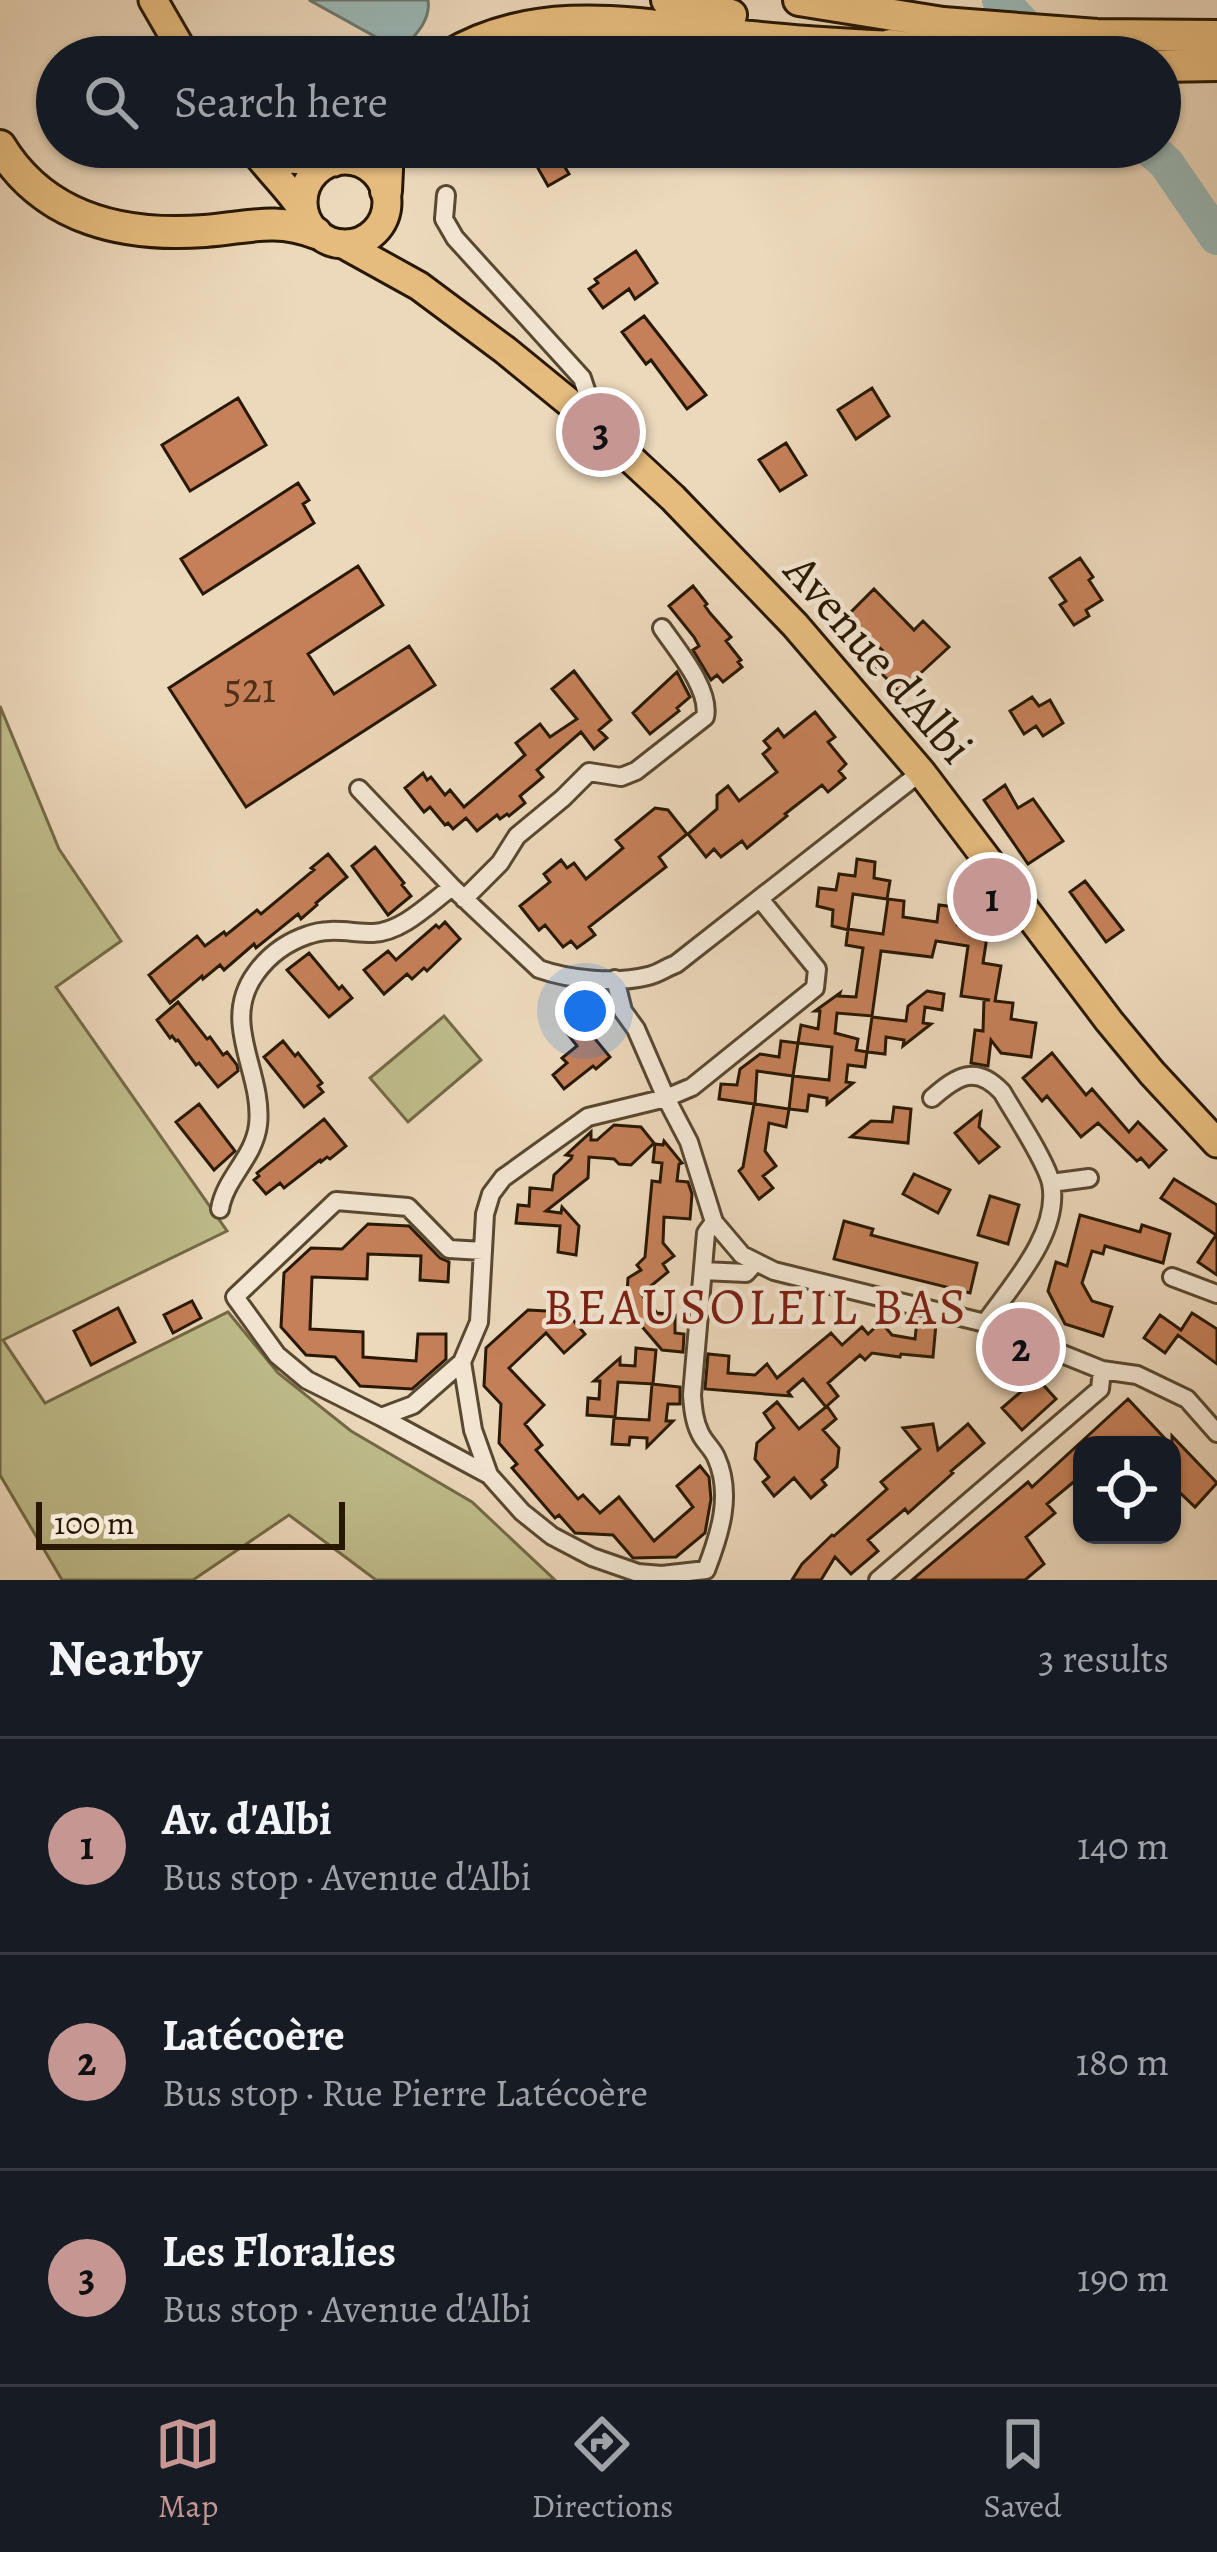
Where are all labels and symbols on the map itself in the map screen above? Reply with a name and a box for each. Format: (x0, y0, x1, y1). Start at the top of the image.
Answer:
pin: 3 (562, 387, 640, 477)
street label: Avenue d'Albi (769, 539, 989, 778)
house number: 521 (224, 659, 276, 716)
pin: 1 (953, 852, 1031, 942)
your location (555, 981, 615, 1041)
district label: BEAUSOLEIL BAS (543, 1272, 969, 1342)
pin: 2 (982, 1302, 1060, 1392)
scale bar (36, 1496, 345, 1549)

